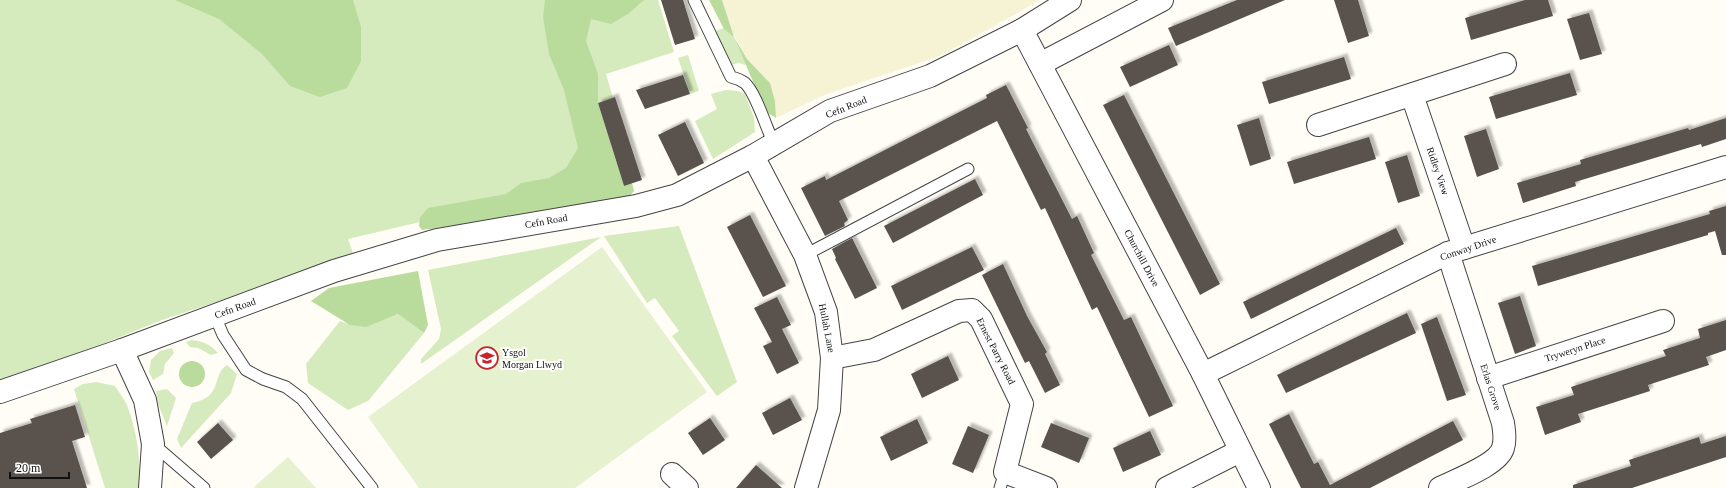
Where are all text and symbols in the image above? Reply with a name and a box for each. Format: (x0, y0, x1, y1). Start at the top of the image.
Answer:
street label: Cefn Road (824, 94, 868, 120)
street label: Ridley View (1425, 146, 1452, 197)
street label: Cefn Road (524, 212, 568, 230)
street label: Churchill Drive (1122, 228, 1162, 289)
street label: Conway Drive (1439, 233, 1498, 263)
street label: Cefn Road (213, 295, 257, 321)
street label: Hullah Lane (817, 303, 837, 354)
street label: Ernest Parry Road (974, 316, 1018, 386)
street label: Tryweryn Place (1543, 334, 1607, 364)
school or university icon: Ysgol Morgan Llwyd (474, 345, 500, 371)
place label: Ysgol Morgan Llwyd (502, 347, 562, 370)
street label: Erlas Grove (1478, 362, 1504, 412)
scale bar (10, 454, 69, 480)
text: 20 m (16, 461, 41, 475)

